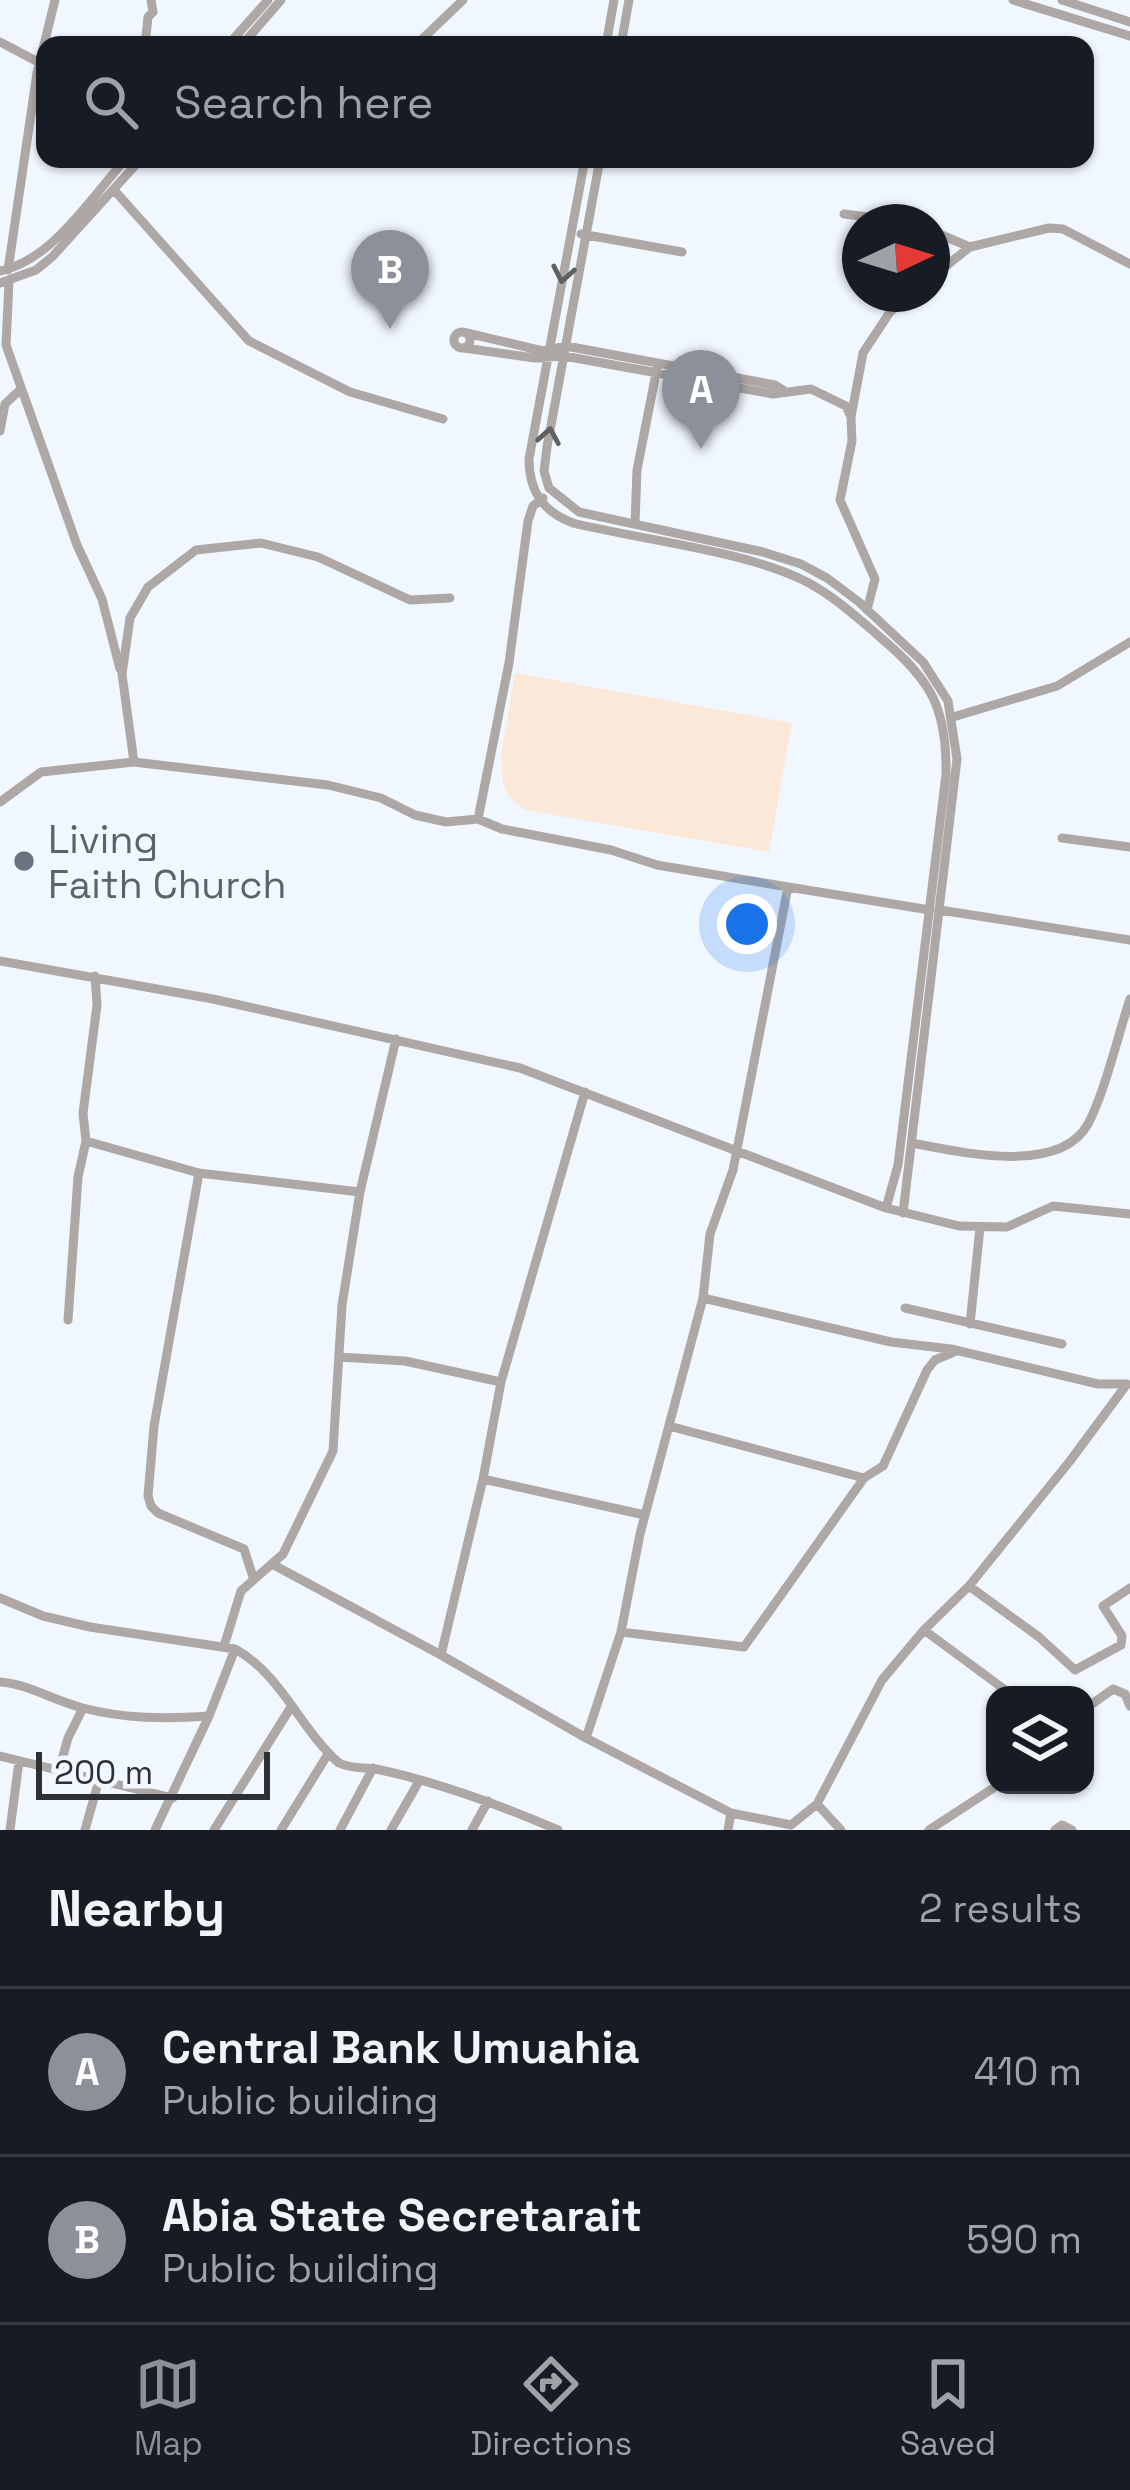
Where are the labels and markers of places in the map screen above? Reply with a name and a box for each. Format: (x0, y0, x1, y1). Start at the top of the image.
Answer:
pin: B (351, 230, 429, 329)
pin: A (662, 350, 740, 449)
place label: Living Faith Church (48, 815, 286, 909)
marker: Living Faith Church (11, 848, 37, 874)

